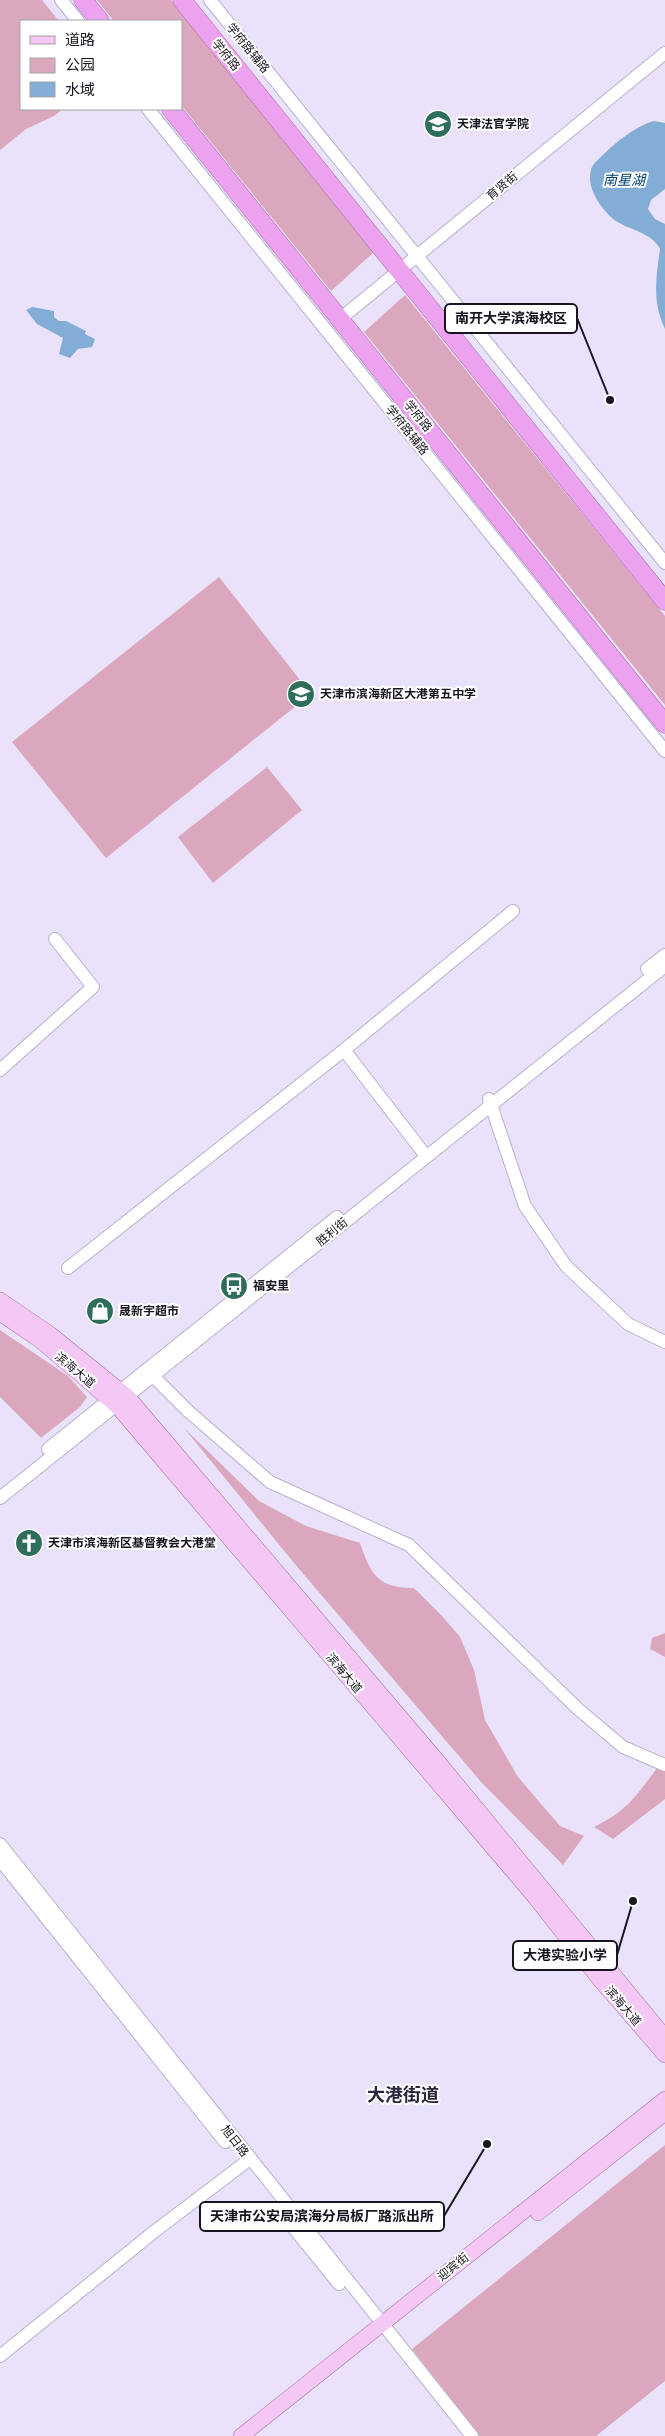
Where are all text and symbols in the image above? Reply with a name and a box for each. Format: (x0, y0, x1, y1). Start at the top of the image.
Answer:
legend (20, 20, 182, 110)
street label: 学府路辅路 (224, 20, 272, 76)
text: 道路 (65, 31, 95, 49)
street label: 学府路 (209, 36, 243, 74)
text: 公园 (65, 56, 95, 74)
text: 水域 (65, 81, 95, 99)
school or university icon: 天津法官学院 (423, 109, 453, 139)
place label: 天津法官学院 (457, 117, 529, 131)
street label: 育贤街 (484, 169, 520, 203)
water label: 南星湖 (603, 172, 647, 188)
callout: 南开大学滨海校区 (445, 304, 577, 333)
text: 南开大学滨海校区 (455, 310, 567, 326)
street label: 学府路 (401, 398, 435, 434)
street label: 学府路辅路 (383, 402, 431, 458)
school or university icon: 天津市滨海新区大港第五中学 (286, 679, 316, 709)
place label: 天津市滨海新区大港第五中学 (320, 687, 476, 701)
street label: 胜利街 (314, 1215, 350, 1249)
bus stop icon: 福安里 (219, 1271, 249, 1301)
place label: 福安里 (253, 1279, 289, 1293)
shop icon: 晟新宇超市 (85, 1296, 115, 1326)
place label: 晟新宇超市 (119, 1304, 179, 1318)
street label: 滨海大道 (52, 1349, 98, 1391)
church icon: 天津市滨海新区基督教会大港堂 (14, 1528, 44, 1558)
place label: 天津市滨海新区基督教会大港堂 (48, 1536, 216, 1550)
street label: 滨海大道 (323, 1650, 365, 1696)
callout: 大港实验小学 (513, 1941, 617, 1970)
text: 大港实验小学 (523, 1947, 607, 1963)
street label: 滨海大道 (602, 1983, 644, 2029)
district label: 大港街道 (367, 2084, 439, 2105)
street label: 旭日路 (218, 2123, 252, 2159)
callout: 天津市公安局滨海分局板厂路派出所 (200, 2202, 444, 2231)
text: 天津市公安局滨海分局板厂路派出所 (210, 2208, 434, 2224)
street label: 迎宾街 (435, 2250, 471, 2284)

